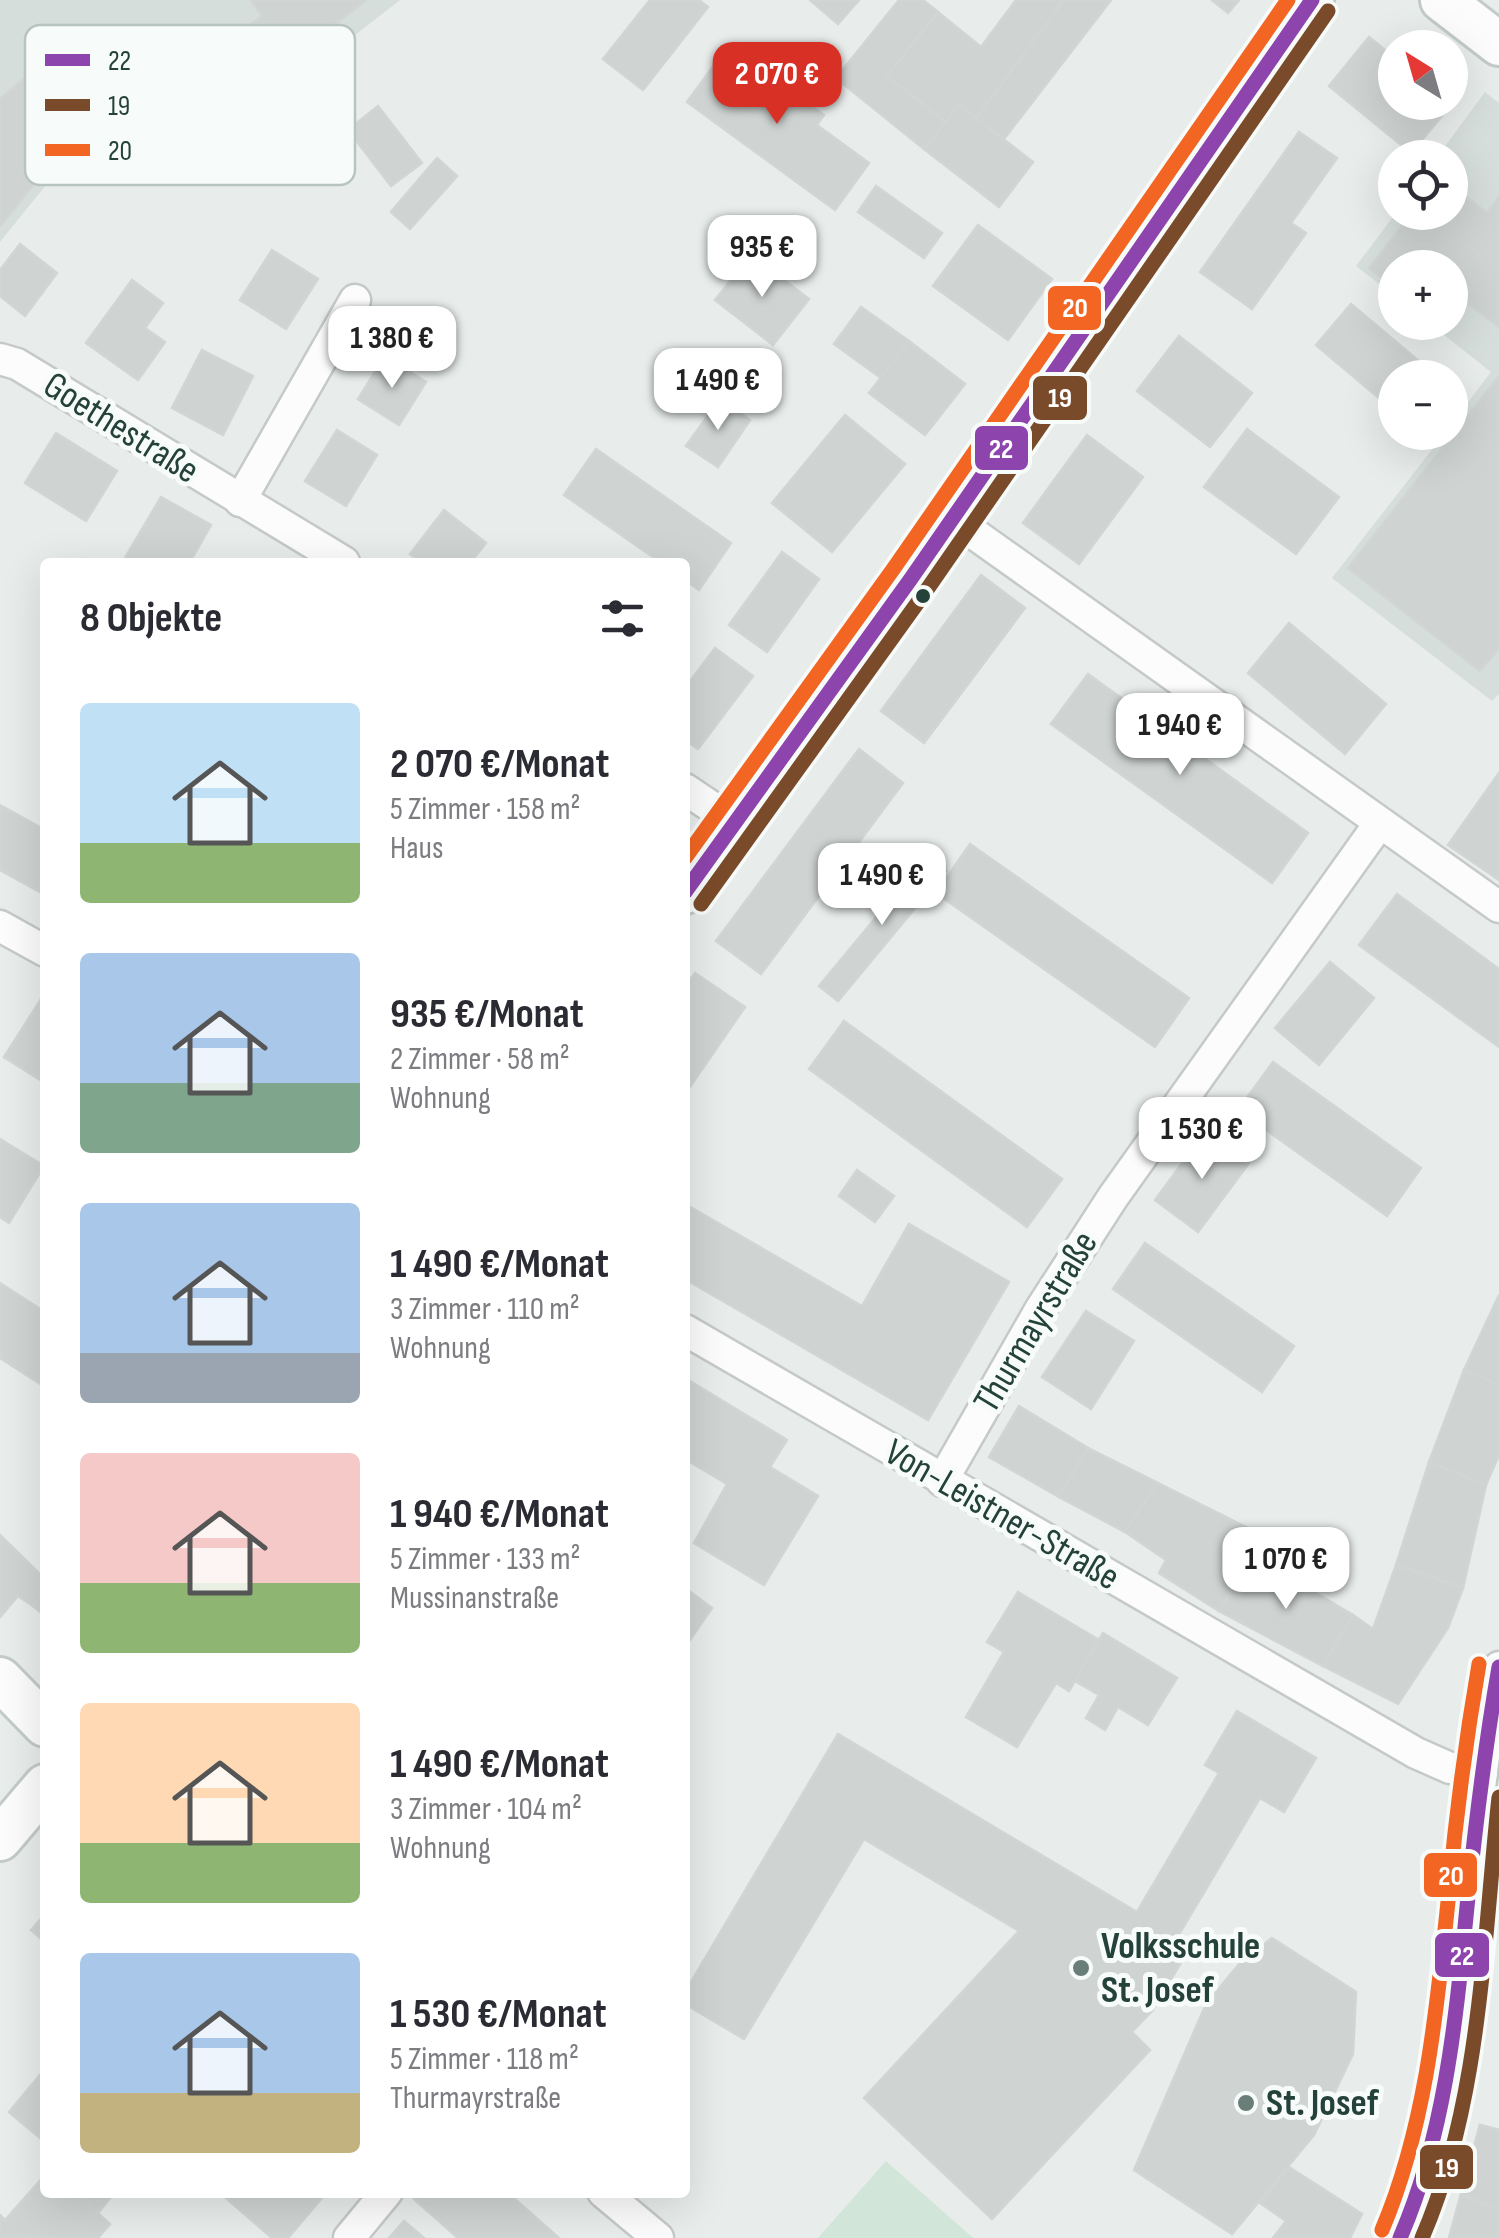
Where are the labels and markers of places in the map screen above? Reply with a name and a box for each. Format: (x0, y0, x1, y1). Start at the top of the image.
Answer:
pin: 2 070 € (685, 42, 869, 127)
pin: 935 € (692, 215, 832, 300)
pin: 1 380 € (300, 306, 484, 391)
pin: 1 490 € (626, 348, 810, 433)
unlabelled marker (913, 586, 933, 606)
pin: 1 940 € (1088, 693, 1272, 778)
pin: 1 490 € (790, 843, 974, 928)
pin: 1 530 € (1110, 1097, 1294, 1182)
pin: 1 070 € (1194, 1527, 1378, 1612)
place label: Volksschule St. Josef (1101, 1924, 1260, 2013)
marker: Volksschule St. Josef (1070, 1957, 1092, 1979)
place label: St. Josef (1266, 2081, 1380, 2126)
marker: St. Josef (1235, 2092, 1257, 2114)

